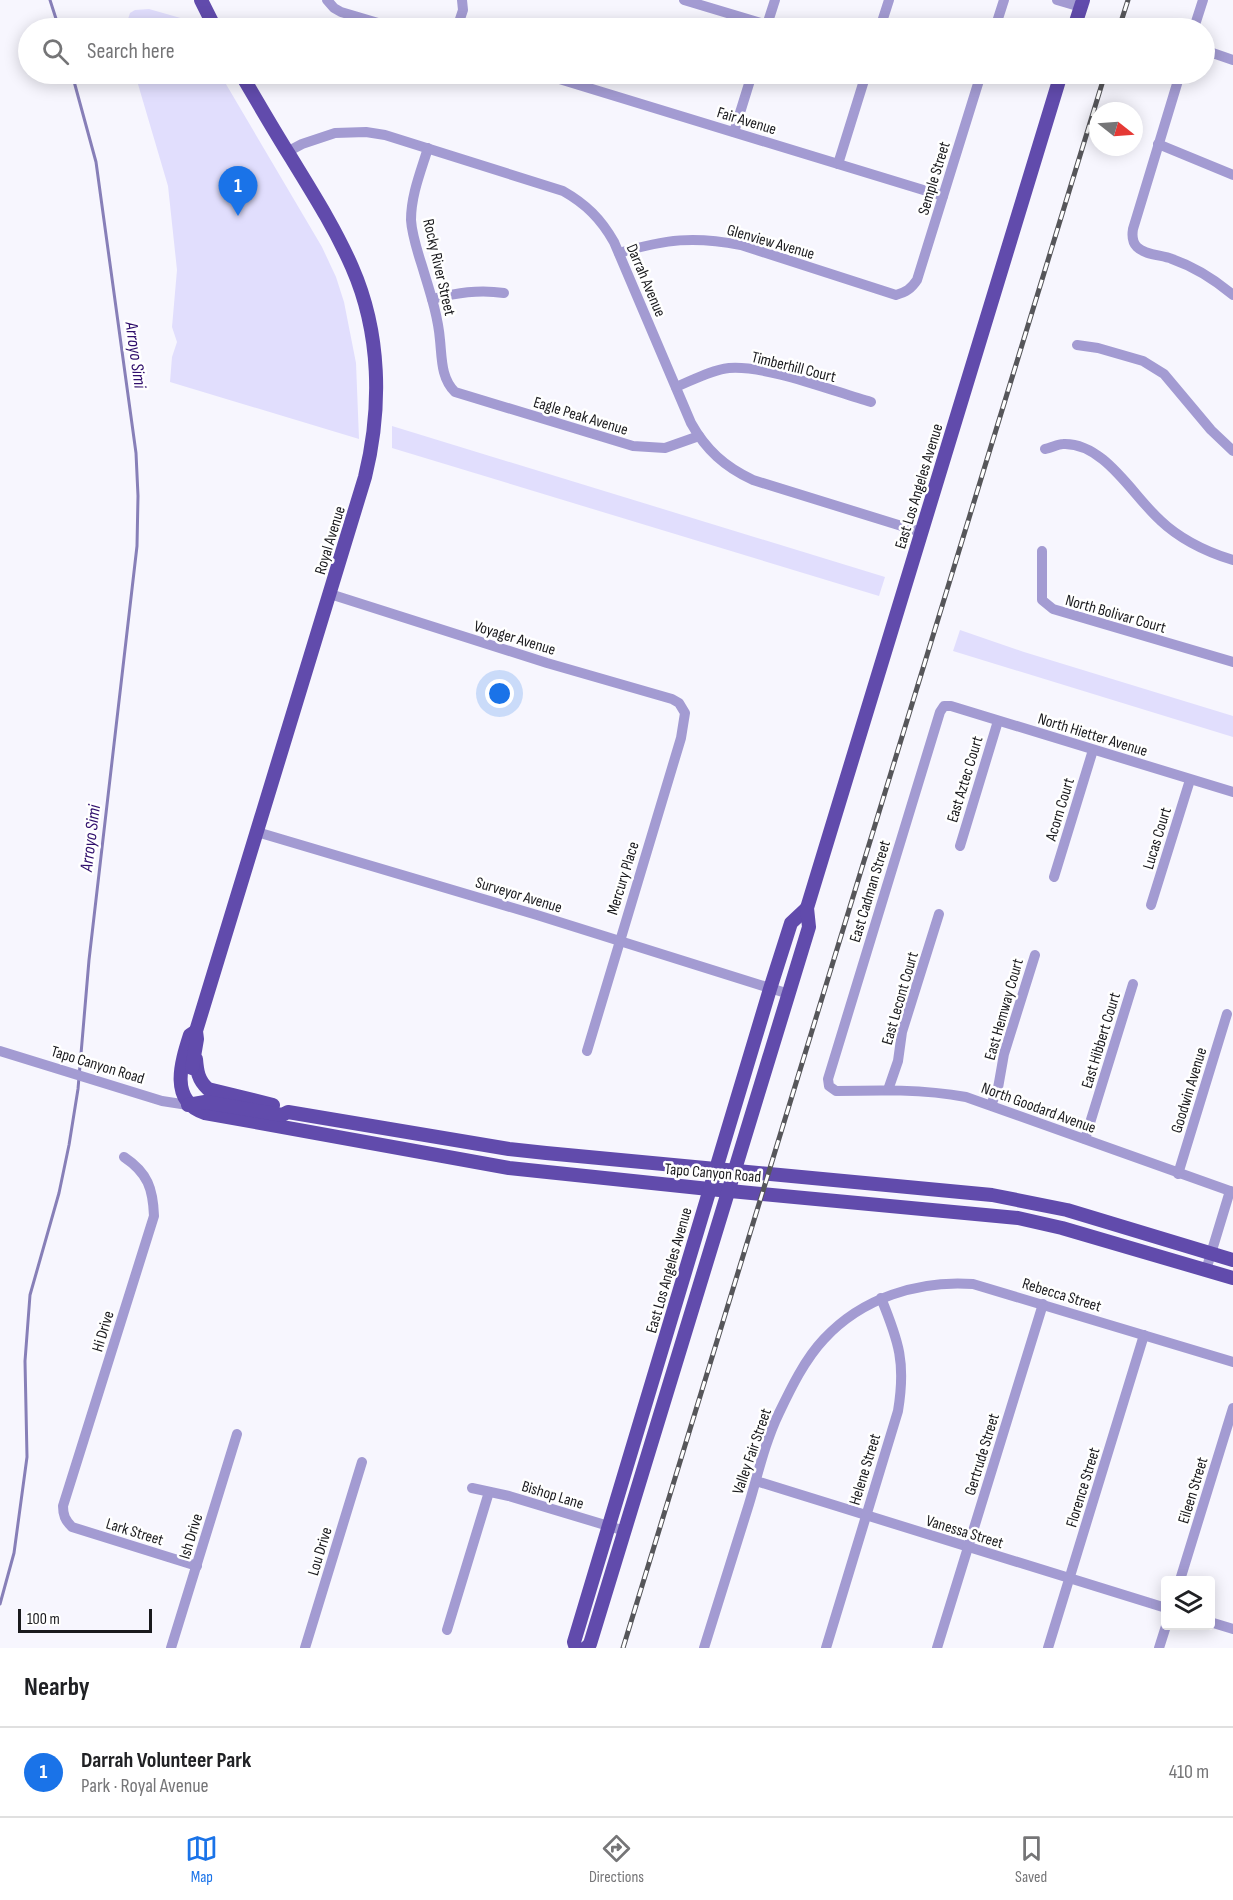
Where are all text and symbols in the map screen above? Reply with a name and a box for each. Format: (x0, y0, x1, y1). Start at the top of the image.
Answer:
search box (18, 18, 1215, 84)
icon: search (39, 35, 72, 68)
text: Search here (87, 38, 174, 65)
north arrow (1089, 102, 1143, 156)
street label: Fair Avenue (715, 103, 779, 139)
street label: Semple Street (914, 139, 955, 218)
pin: 1 (218, 166, 258, 216)
street label: Rocky River Street (418, 217, 459, 318)
street label: Glenview Avenue (725, 221, 817, 264)
street label: Darrah Avenue (622, 241, 670, 320)
water label: Arroyo Simi (120, 319, 151, 390)
street label: Timberhill Court (749, 348, 838, 387)
street label: Eagle Peak Avenue (531, 393, 630, 440)
street label: East Los Angeles Avenue (891, 422, 948, 551)
street label: Royal Avenue (311, 504, 350, 577)
street label: North Bolivar Court (1063, 591, 1168, 638)
street label: Voyager Avenue (471, 617, 558, 660)
your location (485, 679, 514, 708)
street label: North Hietter Avenue (1035, 710, 1150, 761)
street label: East Aztec Court (943, 734, 988, 825)
street label: Acorn Court (1042, 776, 1079, 844)
water label: Arroyo Simi (76, 803, 105, 874)
street label: Lucas Court (1139, 805, 1176, 872)
street label: East Cadman Street (846, 838, 895, 945)
street label: Mercury Place (603, 840, 644, 917)
street label: Surveyor Avenue (473, 873, 564, 918)
street label: East Lecont Court (878, 950, 923, 1047)
street label: East Hemway Court (981, 956, 1028, 1062)
street label: East Hibbert Court (1078, 990, 1125, 1091)
street label: Tapo Canyon Road (49, 1042, 147, 1089)
street label: Goodwin Avenue (1167, 1045, 1211, 1136)
street label: North Goodard Avenue (979, 1079, 1098, 1138)
street label: Tapo Canyon Road (664, 1160, 762, 1187)
street label: East Los Angeles Avenue (642, 1205, 696, 1335)
street label: Rebecca Street (1020, 1274, 1104, 1316)
street label: Hi Drive (88, 1309, 119, 1354)
street label: Valley Fair Street (729, 1406, 776, 1497)
street label: Gertrude Street (961, 1411, 1004, 1498)
street label: Helene Street (846, 1431, 885, 1507)
street label: Florence Street (1062, 1445, 1105, 1530)
street label: Eileen Street (1174, 1455, 1213, 1526)
street label: Bishop Lane (519, 1477, 586, 1514)
street label: Ish Drive (176, 1512, 207, 1561)
street label: Vanessa Street (924, 1512, 1006, 1553)
street label: Lark Street (104, 1515, 166, 1550)
street label: Lou Drive (304, 1525, 337, 1578)
map controls (1161, 1576, 1215, 1630)
button: layers (1161, 1576, 1215, 1630)
scale bar (18, 1606, 152, 1634)
text: 100 m (27, 1610, 60, 1629)
text: Nearby (24, 1672, 90, 1703)
text: Darrah Volunteer Park (81, 1747, 251, 1774)
text: 1 (40, 1760, 47, 1784)
text: 410 m (1169, 1760, 1209, 1784)
text: Park · Royal Avenue (81, 1774, 209, 1798)
tab: Map (185, 1832, 218, 1887)
tab: Directions (589, 1832, 644, 1887)
tab: Saved (1015, 1832, 1048, 1887)

